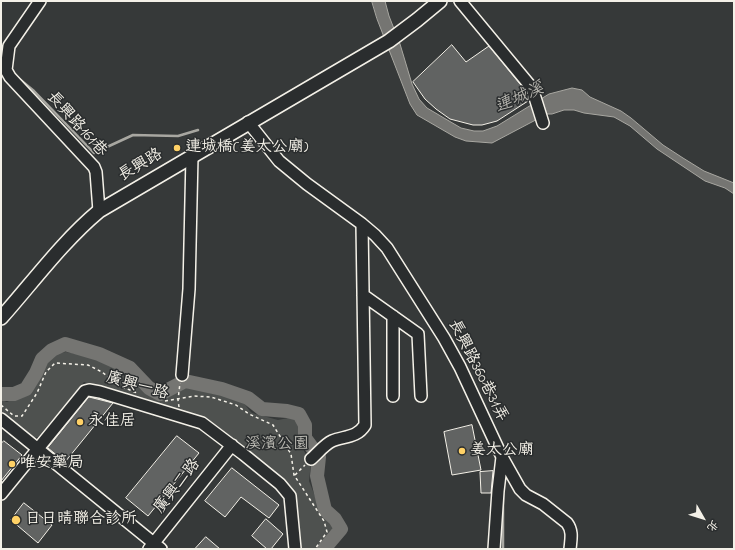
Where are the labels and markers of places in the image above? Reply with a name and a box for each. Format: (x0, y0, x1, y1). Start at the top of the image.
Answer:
place label: 連城橋(姜太公廟) (185, 138, 308, 158)
marker: 連城橋(姜太公廟) (172, 143, 182, 153)
place label: 永佳居 (88, 412, 136, 432)
marker: 永佳居 (75, 417, 85, 427)
place label: 姜太公廟 (470, 441, 534, 461)
marker: 姜太公廟 (457, 446, 467, 456)
place label: 唯安藥局 (20, 454, 84, 474)
marker: 唯安藥局 (7, 459, 17, 469)
place label: 日日晴聯合診所 (25, 510, 137, 530)
marker: 日日晴聯合診所 (10, 514, 22, 526)

